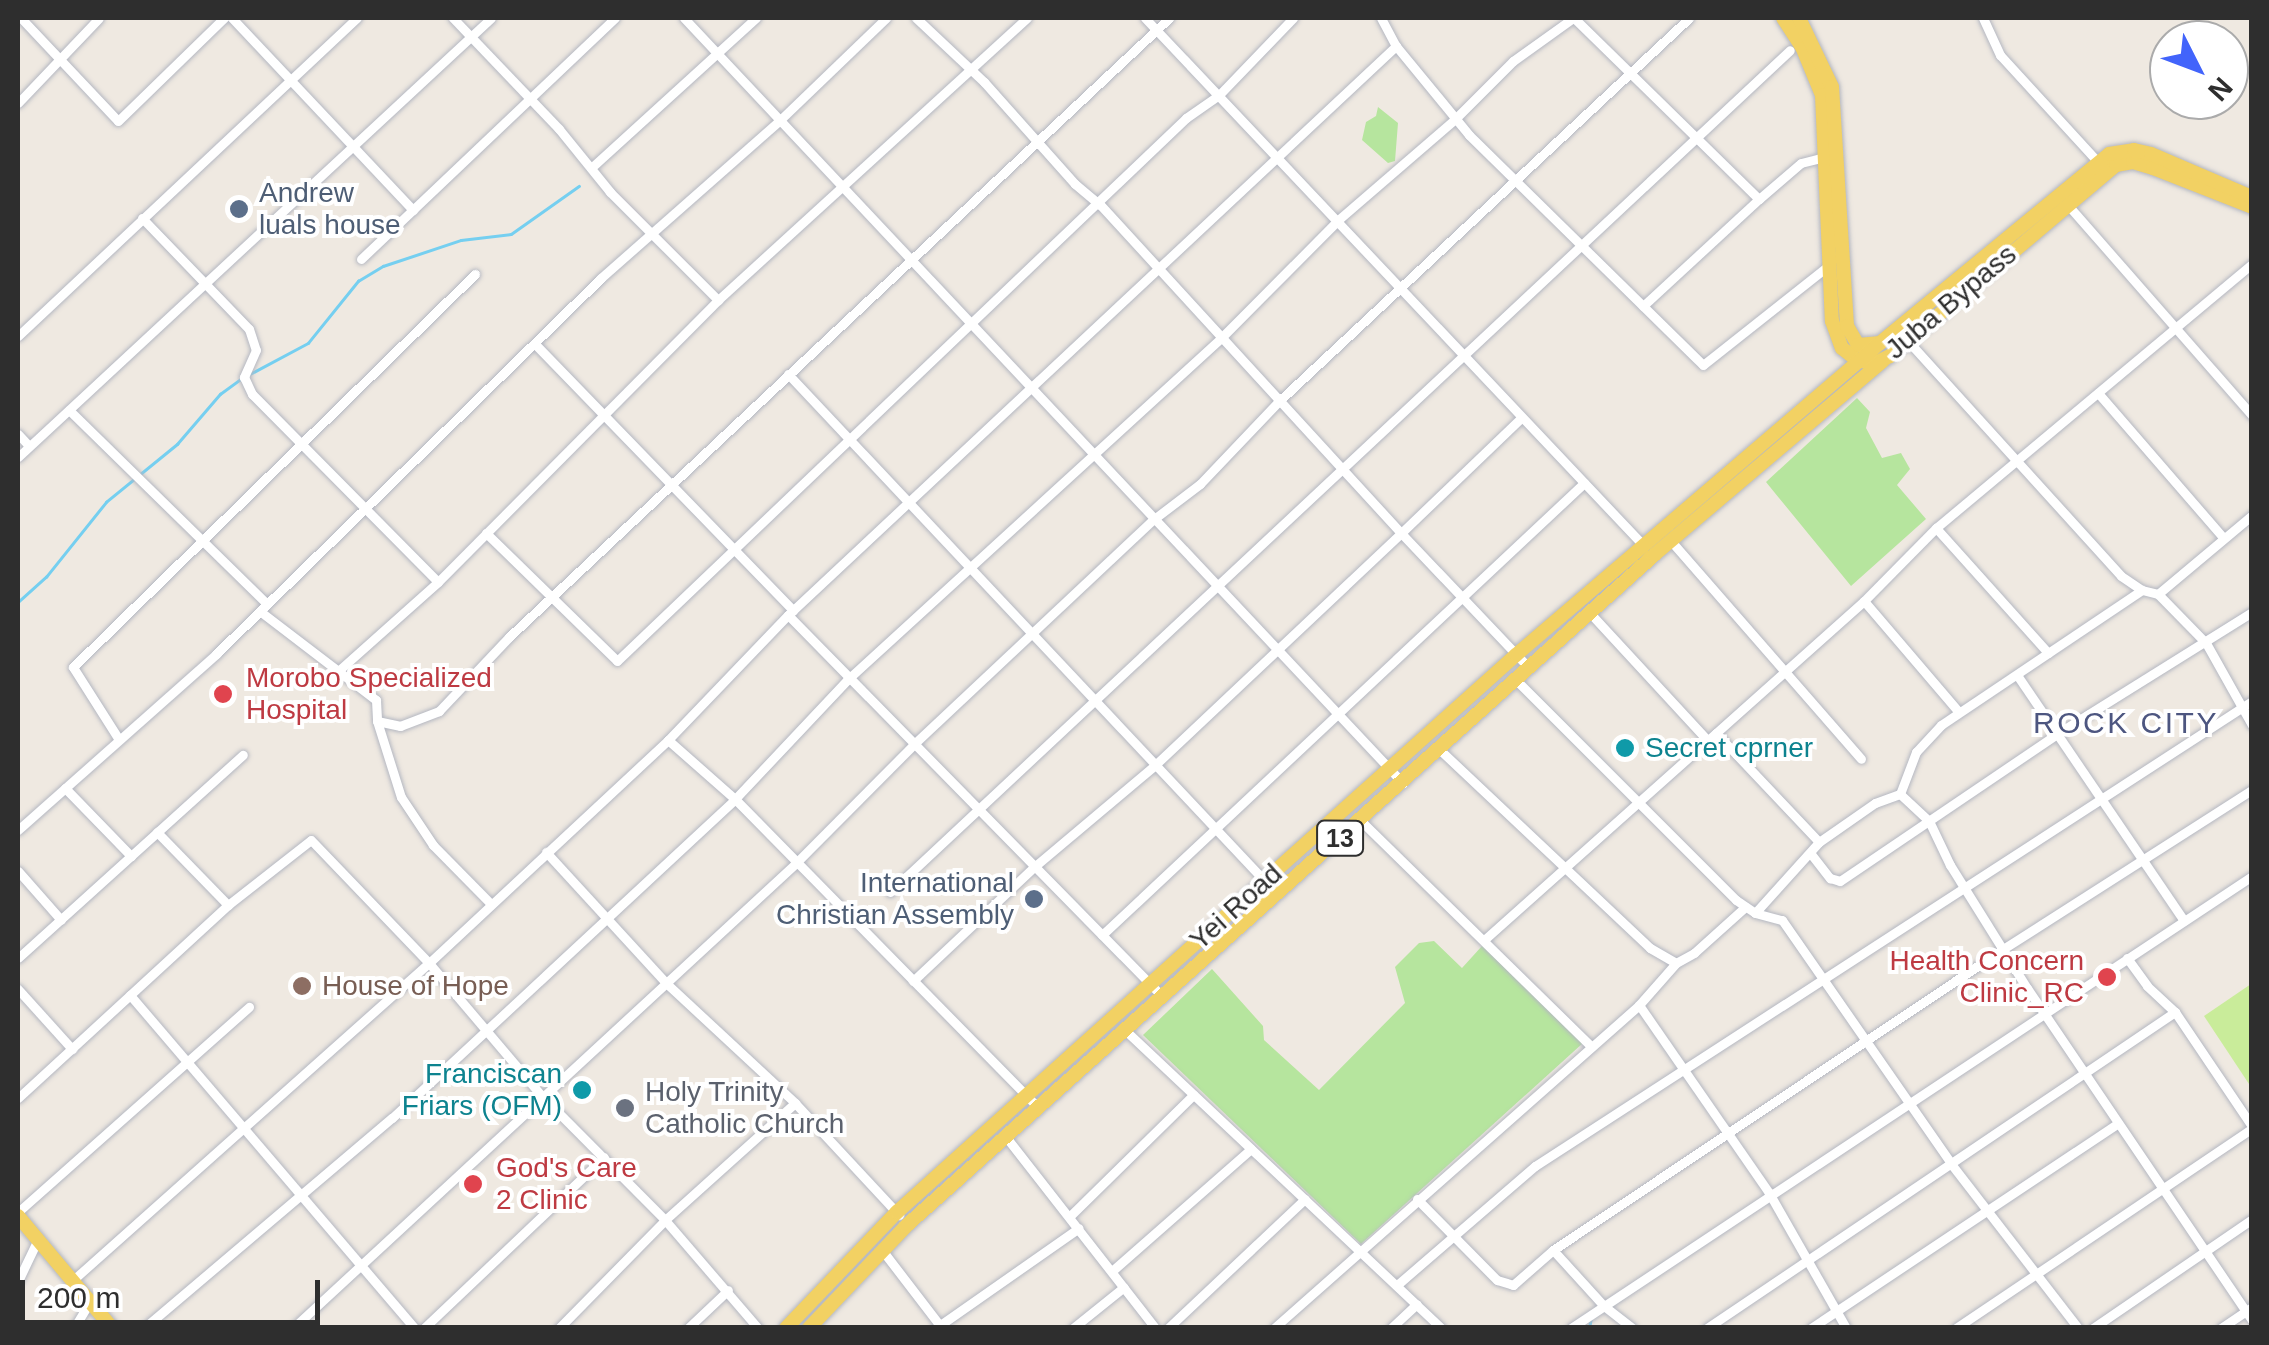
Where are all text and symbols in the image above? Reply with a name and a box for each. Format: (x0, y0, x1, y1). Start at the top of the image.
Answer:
north arrow (2149, 20, 2249, 120)
text: N (2202, 71, 2238, 107)
place label: Andrew luals house (259, 176, 401, 242)
marker: Andrew luals house (228, 198, 250, 220)
street label: Juba Bypass (1879, 238, 2023, 366)
place label: Morobo Specialized Hospital (246, 661, 492, 727)
marker: Morobo Specialized Hospital (210, 681, 236, 707)
district label: ROCK CITY (2033, 705, 2219, 741)
place label: Secret cprner (1645, 731, 1813, 765)
marker: Secret cprner (1614, 737, 1636, 759)
road number: 13 (1315, 818, 1365, 858)
street label: Yei Road (1183, 857, 1289, 957)
place label: International Christian Assembly (774, 866, 1014, 932)
marker: International Christian Assembly (1023, 888, 1045, 910)
place label: Health Concern Clinic_RC (1889, 944, 2084, 1010)
marker: Health Concern Clinic_RC (2094, 964, 2120, 990)
place label: House of Hope (322, 969, 509, 1003)
marker: House of Hope (291, 975, 313, 997)
place label: Franciscan Friars (OFM) (402, 1057, 562, 1123)
place label: Holy Trinity Catholic Church (645, 1075, 844, 1141)
marker: Franciscan Friars (OFM) (571, 1079, 593, 1101)
marker: Holy Trinity Catholic Church (614, 1097, 636, 1119)
place label: God's Care 2 Clinic (496, 1151, 637, 1217)
marker: God's Care 2 Clinic (460, 1171, 486, 1197)
scale bar (25, 1260, 325, 1322)
text: 200 m (37, 1281, 120, 1314)

